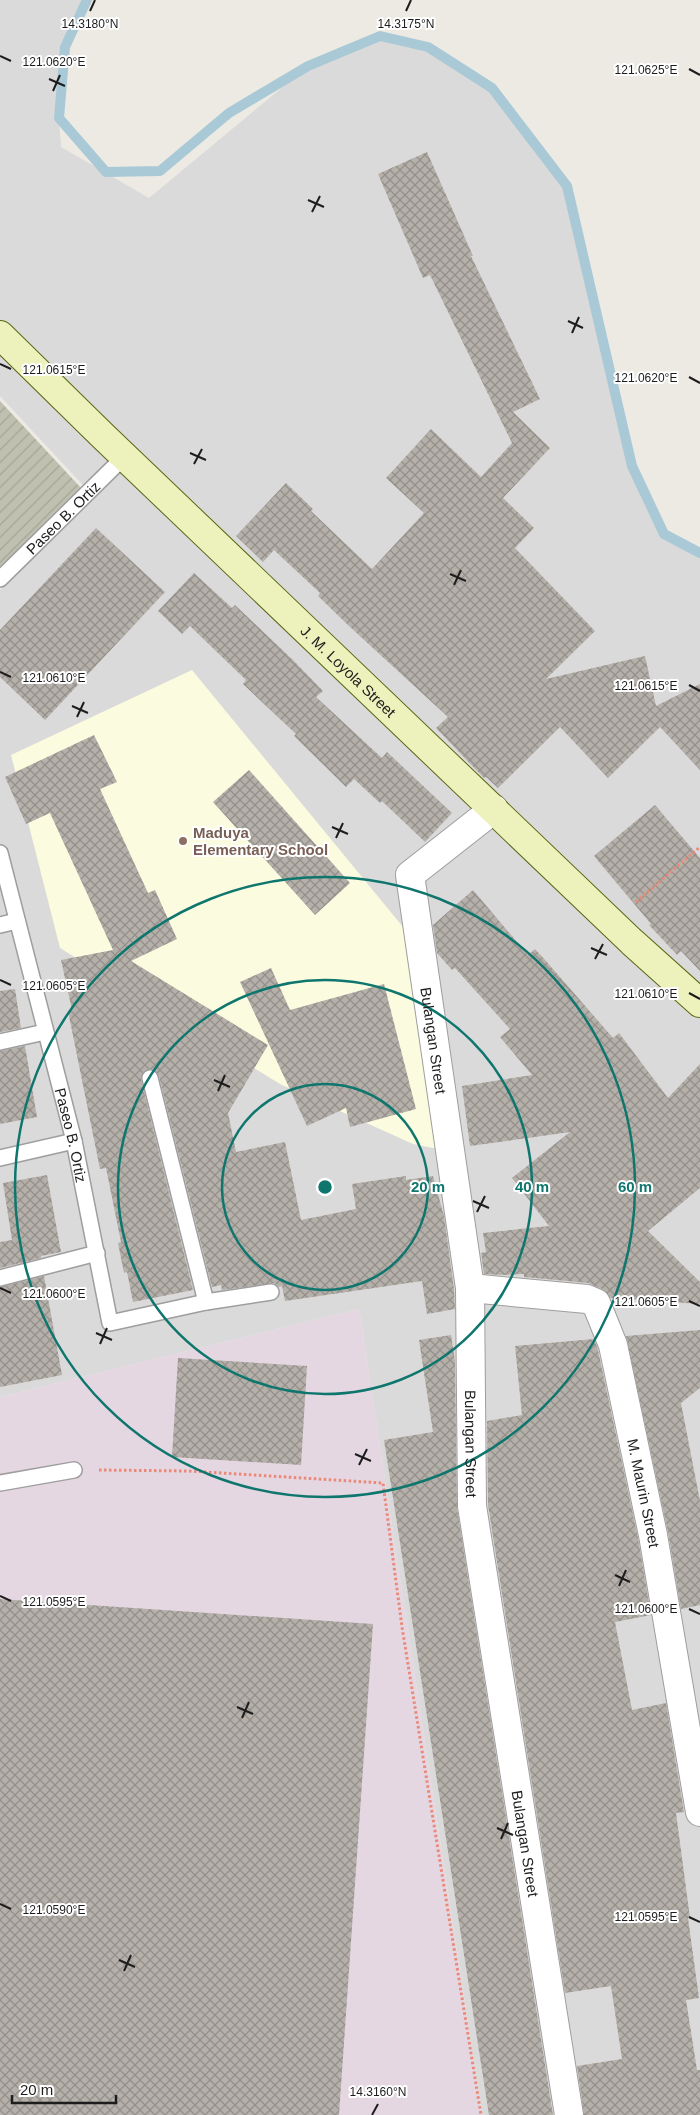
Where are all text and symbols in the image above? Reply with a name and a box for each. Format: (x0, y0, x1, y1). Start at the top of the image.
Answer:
text: 14.3180°N (62, 17, 118, 31)
text: 14.3175°N (378, 17, 434, 31)
text: 121.0620°E (23, 55, 85, 69)
text: 121.0625°E (615, 63, 677, 77)
text: 121.0615°E (23, 363, 85, 377)
text: 121.0620°E (615, 371, 677, 385)
street label: Paseo B. Ortiz (22, 477, 103, 557)
street label: J. M. Loyola Street (297, 621, 400, 721)
text: 121.0610°E (23, 671, 85, 685)
text: 121.0615°E (615, 679, 677, 693)
place label: Maduya Elementary School (193, 824, 328, 858)
marker: Maduya Elementary School (177, 835, 189, 847)
text: 121.0605°E (23, 979, 85, 993)
street label: Bulangan Street (418, 986, 450, 1096)
text: 121.0610°E (615, 987, 677, 1001)
street label: Paseo B. Ortiz (52, 1086, 90, 1184)
centre of rings (316, 1178, 334, 1196)
text: 20 m (411, 1178, 445, 1195)
text: 40 m (515, 1178, 549, 1195)
text: 60 m (618, 1178, 652, 1195)
text: 121.0600°E (23, 1287, 85, 1301)
text: 121.0605°E (615, 1295, 677, 1309)
street label: Bulangan Street (462, 1390, 480, 1499)
street label: M. Maurin Street (624, 1437, 664, 1550)
text: 121.0595°E (23, 1595, 85, 1609)
text: 121.0600°E (615, 1602, 677, 1616)
street label: Bulangan Street (509, 1789, 543, 1899)
text: 121.0590°E (23, 1903, 85, 1917)
text: 121.0595°E (615, 1910, 677, 1924)
scale bar (12, 2072, 116, 2104)
text: 20 m (20, 2081, 53, 2098)
text: 14.3160°N (350, 2085, 406, 2099)

